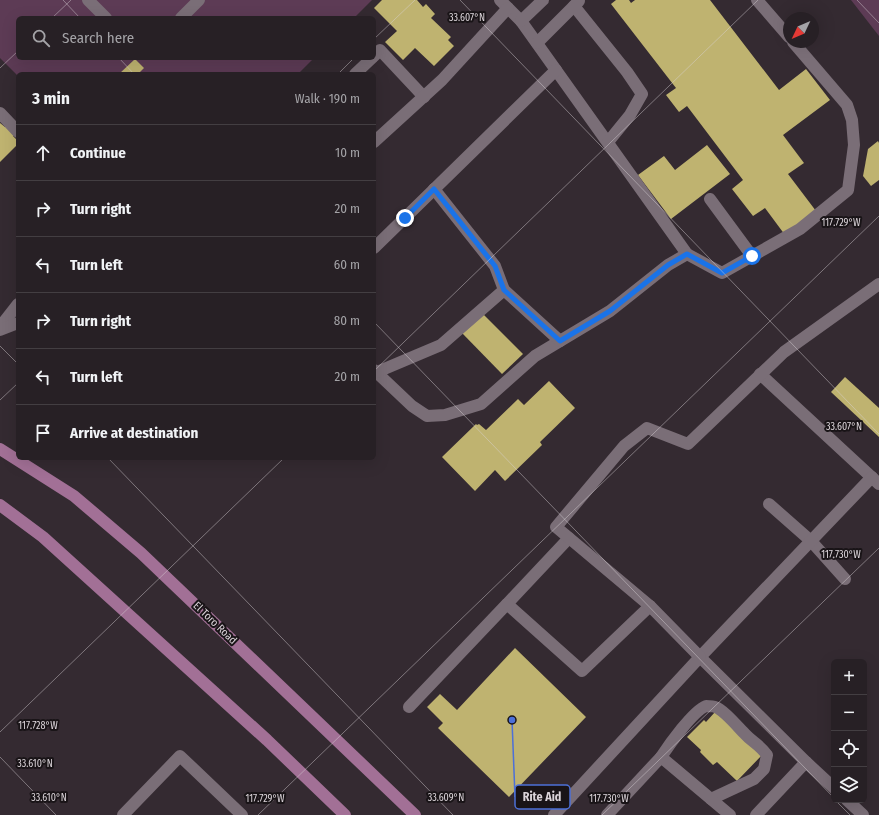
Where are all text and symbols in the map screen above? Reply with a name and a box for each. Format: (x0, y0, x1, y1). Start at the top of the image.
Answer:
text: 33.607°N (449, 12, 485, 24)
north arrow (783, 12, 819, 48)
search box (16, 16, 376, 60)
icon: search (30, 27, 52, 49)
text: Search here (62, 29, 134, 47)
text: 3 min (32, 88, 70, 109)
text: Walk · 190 m (295, 91, 360, 106)
icon: ahead (32, 142, 54, 164)
text: Continue (70, 144, 126, 162)
text: 10 m (335, 145, 360, 160)
icon: right (32, 198, 54, 220)
text: Turn right (70, 200, 131, 218)
text: 20 m (334, 201, 360, 216)
route end (396, 209, 414, 227)
text: 117.729°W (821, 217, 861, 229)
route start (743, 247, 761, 265)
icon: left (32, 254, 54, 276)
text: Turn left (70, 256, 123, 274)
text: 60 m (334, 257, 360, 272)
icon: right (32, 310, 54, 332)
text: Turn right (70, 312, 131, 330)
text: 80 m (334, 313, 360, 328)
icon: left (32, 366, 54, 388)
text: Turn left (70, 368, 123, 386)
text: 20 m (334, 369, 360, 384)
text: 33.607°N (826, 421, 862, 433)
icon: arrive (32, 422, 54, 444)
text: Arrive at destination (70, 424, 198, 442)
text: 117.730°W (821, 549, 861, 561)
street label: El Toro Road (191, 599, 239, 647)
map controls (831, 659, 867, 803)
button: + (831, 659, 867, 695)
button: − (831, 695, 867, 731)
text: 117.728°W (18, 720, 58, 732)
button: locate (831, 731, 867, 767)
text: 33.610°N (17, 758, 53, 770)
button: layers (831, 767, 867, 803)
callout: Rite Aid (515, 785, 570, 809)
text: Rite Aid (523, 790, 561, 804)
text: 33.610°N (31, 792, 67, 804)
text: 33.609°N (428, 792, 464, 804)
text: 117.729°W (245, 793, 285, 805)
text: 117.730°W (589, 793, 629, 805)

